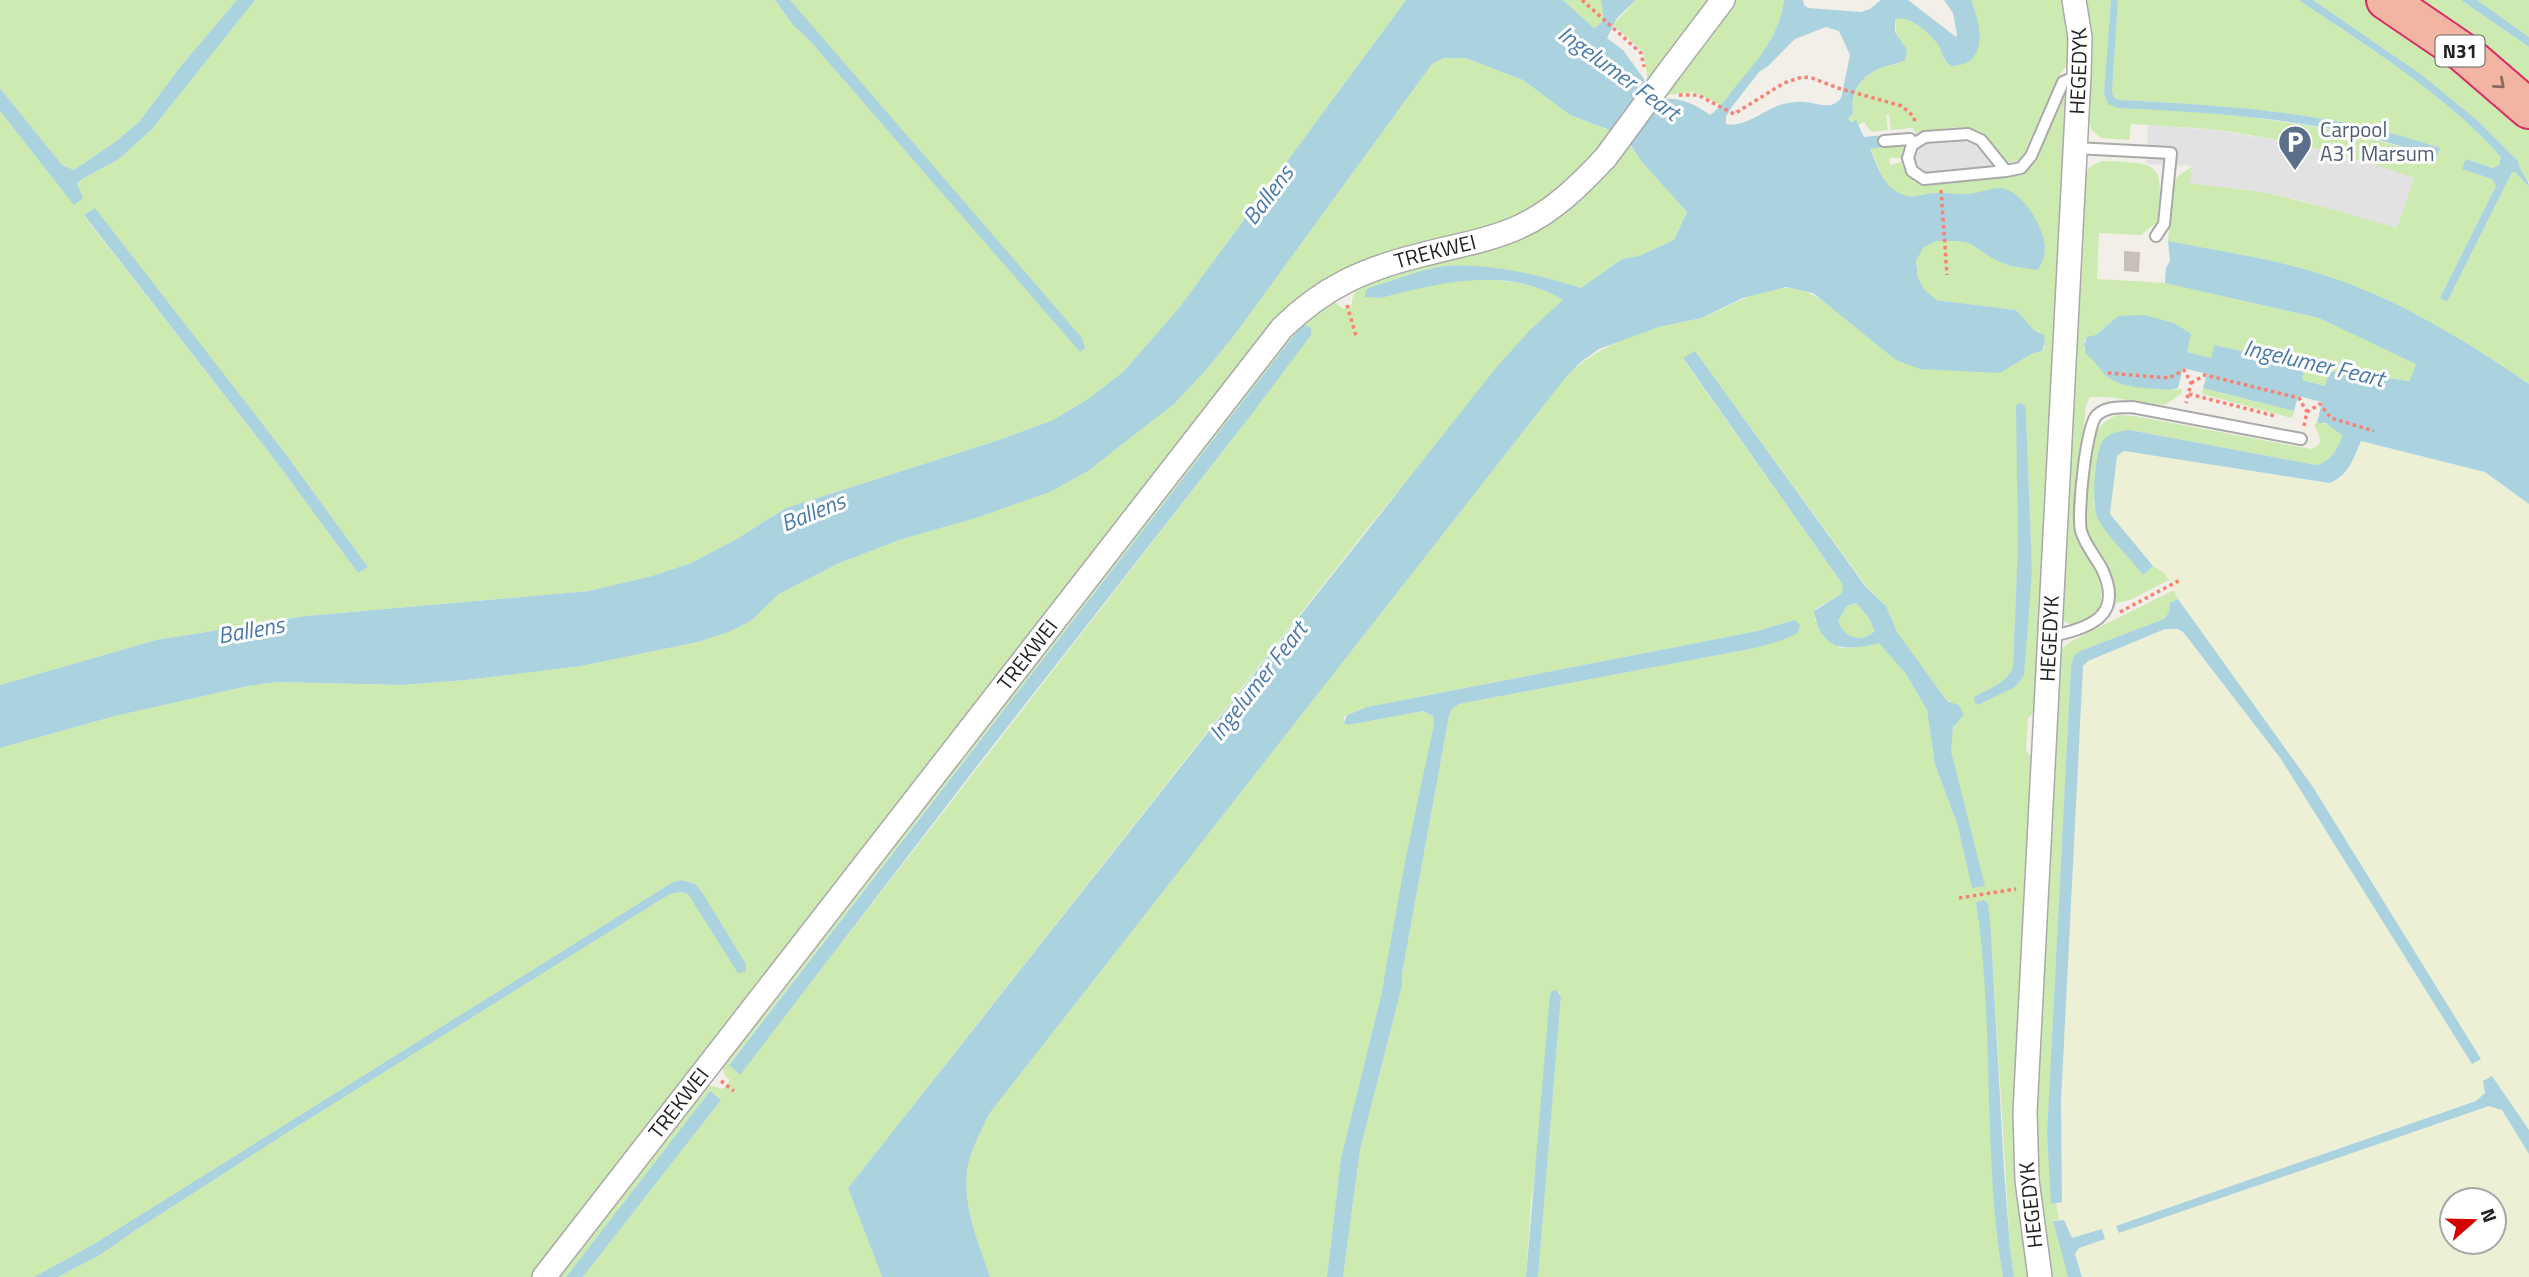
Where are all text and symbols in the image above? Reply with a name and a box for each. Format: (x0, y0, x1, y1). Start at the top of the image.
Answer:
water label: Ingelumer Feart (1551, 16, 1690, 130)
street label: HEGEDYK (2060, 26, 2095, 115)
road number: N31 (2436, 36, 2484, 66)
one-way arrow (2492, 76, 2505, 88)
place label: Carpool A31 Marsum (2320, 113, 2435, 169)
parking icon: Carpool A31 Marsum (2276, 123, 2314, 172)
water label: Ballens (1234, 156, 1303, 232)
street label: TREKWEI (1390, 225, 1479, 276)
water label: Ingelumer Feart (2241, 329, 2390, 396)
water label: Ballens (775, 482, 852, 540)
street label: HEGEDYK (2030, 594, 2067, 682)
water label: Ballens (215, 606, 289, 653)
street label: TREKWEI (989, 612, 1065, 697)
water label: Ingelumer Feart (1200, 612, 1317, 748)
street label: TREKWEI (640, 1060, 716, 1145)
street label: HEGEDYK (2010, 1160, 2050, 1250)
north arrow (2438, 1186, 2508, 1256)
text: N (2474, 1204, 2505, 1226)

